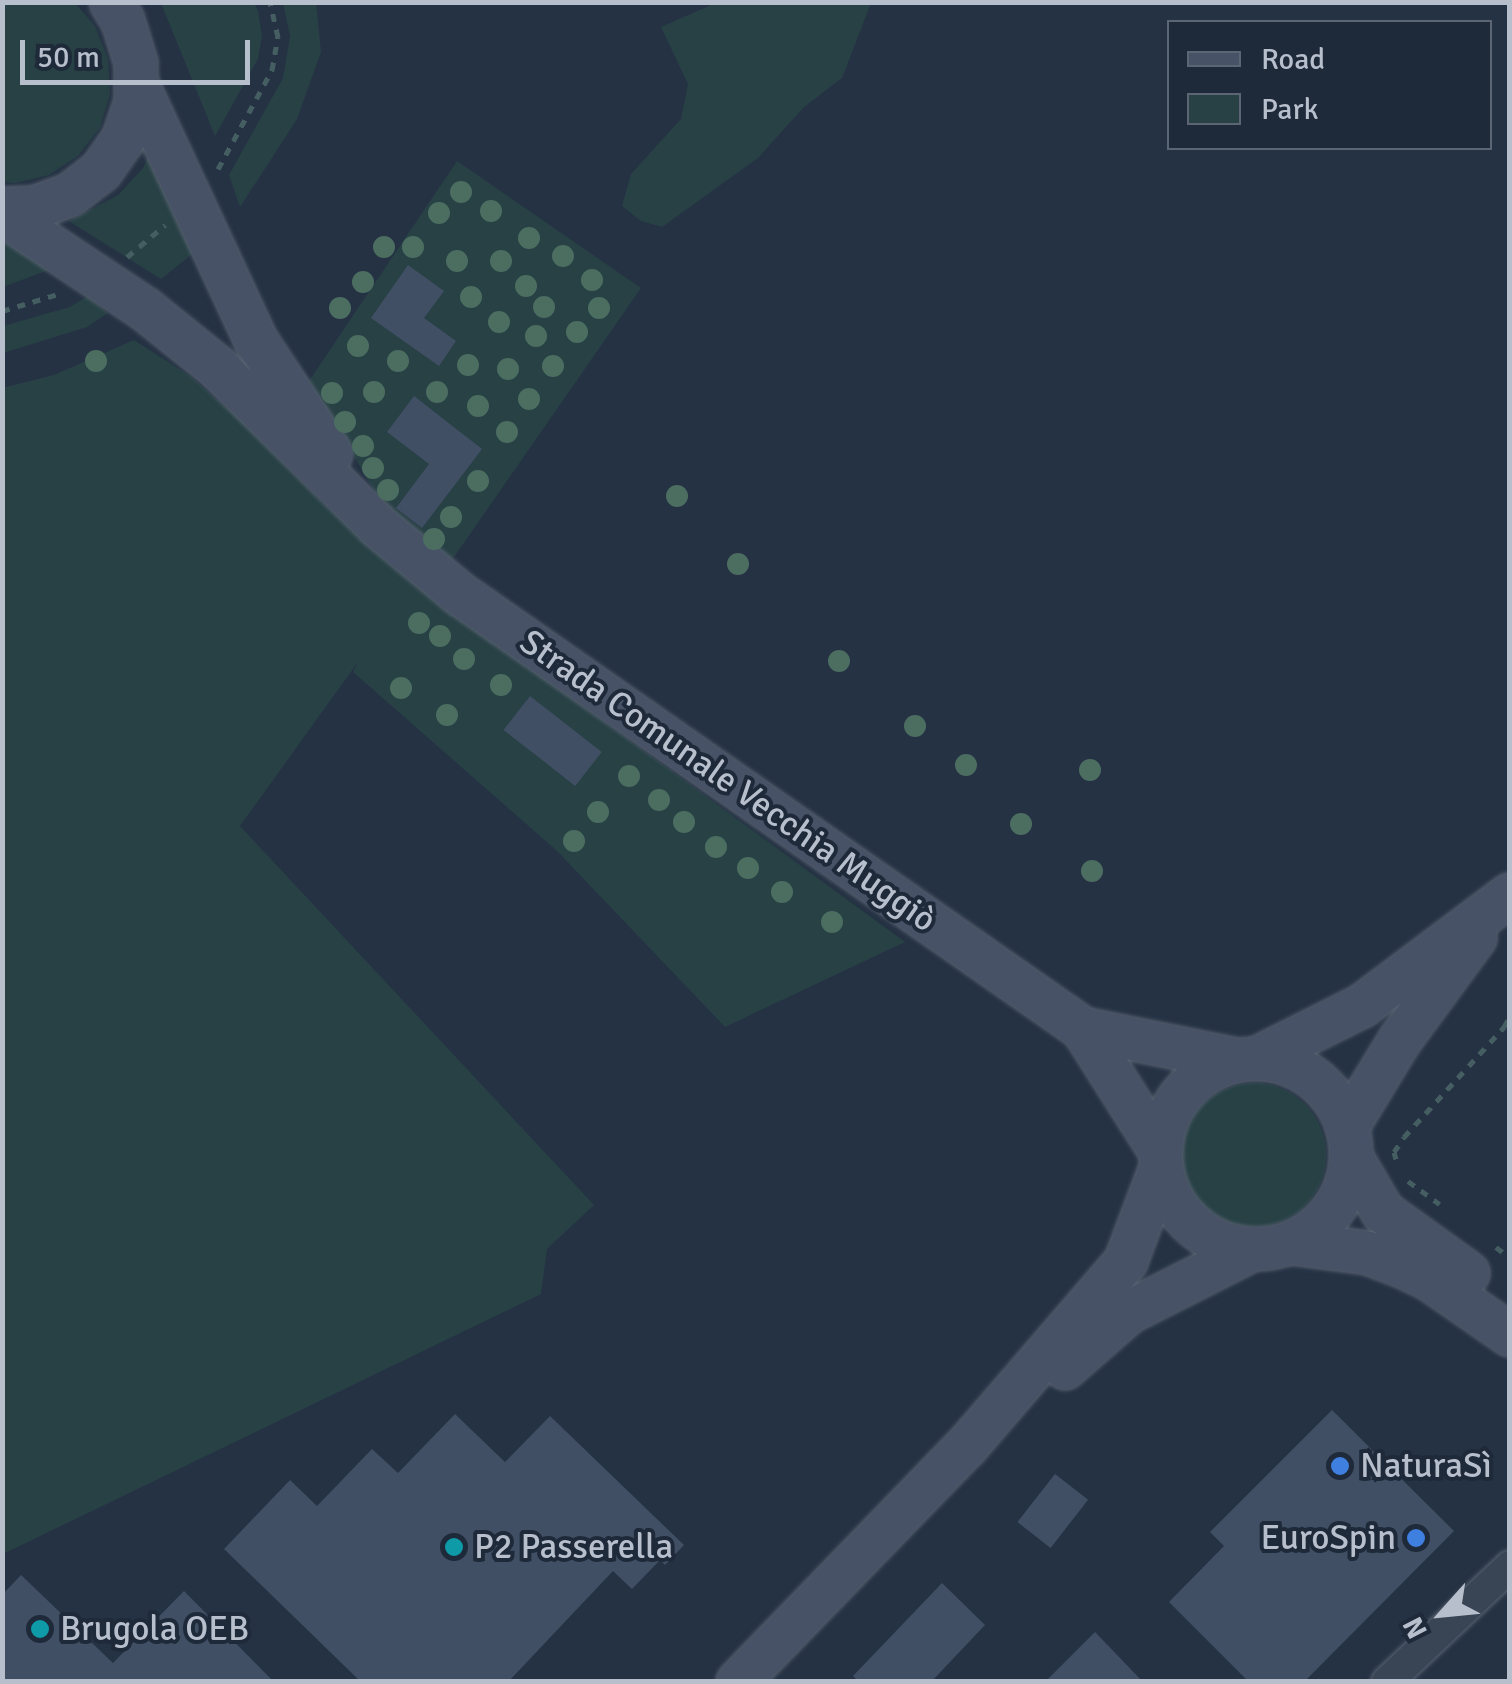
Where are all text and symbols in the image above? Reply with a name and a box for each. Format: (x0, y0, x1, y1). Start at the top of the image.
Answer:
scale bar (25, 20, 255, 82)
legend (1167, 20, 1492, 150)
text: 50 m (37, 39, 100, 76)
text: Road (1261, 41, 1325, 78)
text: Park (1261, 91, 1319, 128)
street label: Strada Comunale Vecchia Muggiò (512, 621, 944, 941)
place label: NaturaSì (1360, 1445, 1492, 1487)
marker: NaturaSì (1329, 1455, 1351, 1477)
place label: EuroSpin (1260, 1517, 1396, 1559)
place label: P2 Passerella (474, 1526, 673, 1568)
marker: EuroSpin (1405, 1527, 1427, 1549)
marker: P2 Passerella (443, 1536, 465, 1558)
north arrow (1392, 1564, 1492, 1664)
place label: Brugola OEB (60, 1608, 249, 1650)
text: N (1396, 1611, 1435, 1644)
marker: Brugola OEB (29, 1618, 51, 1640)

